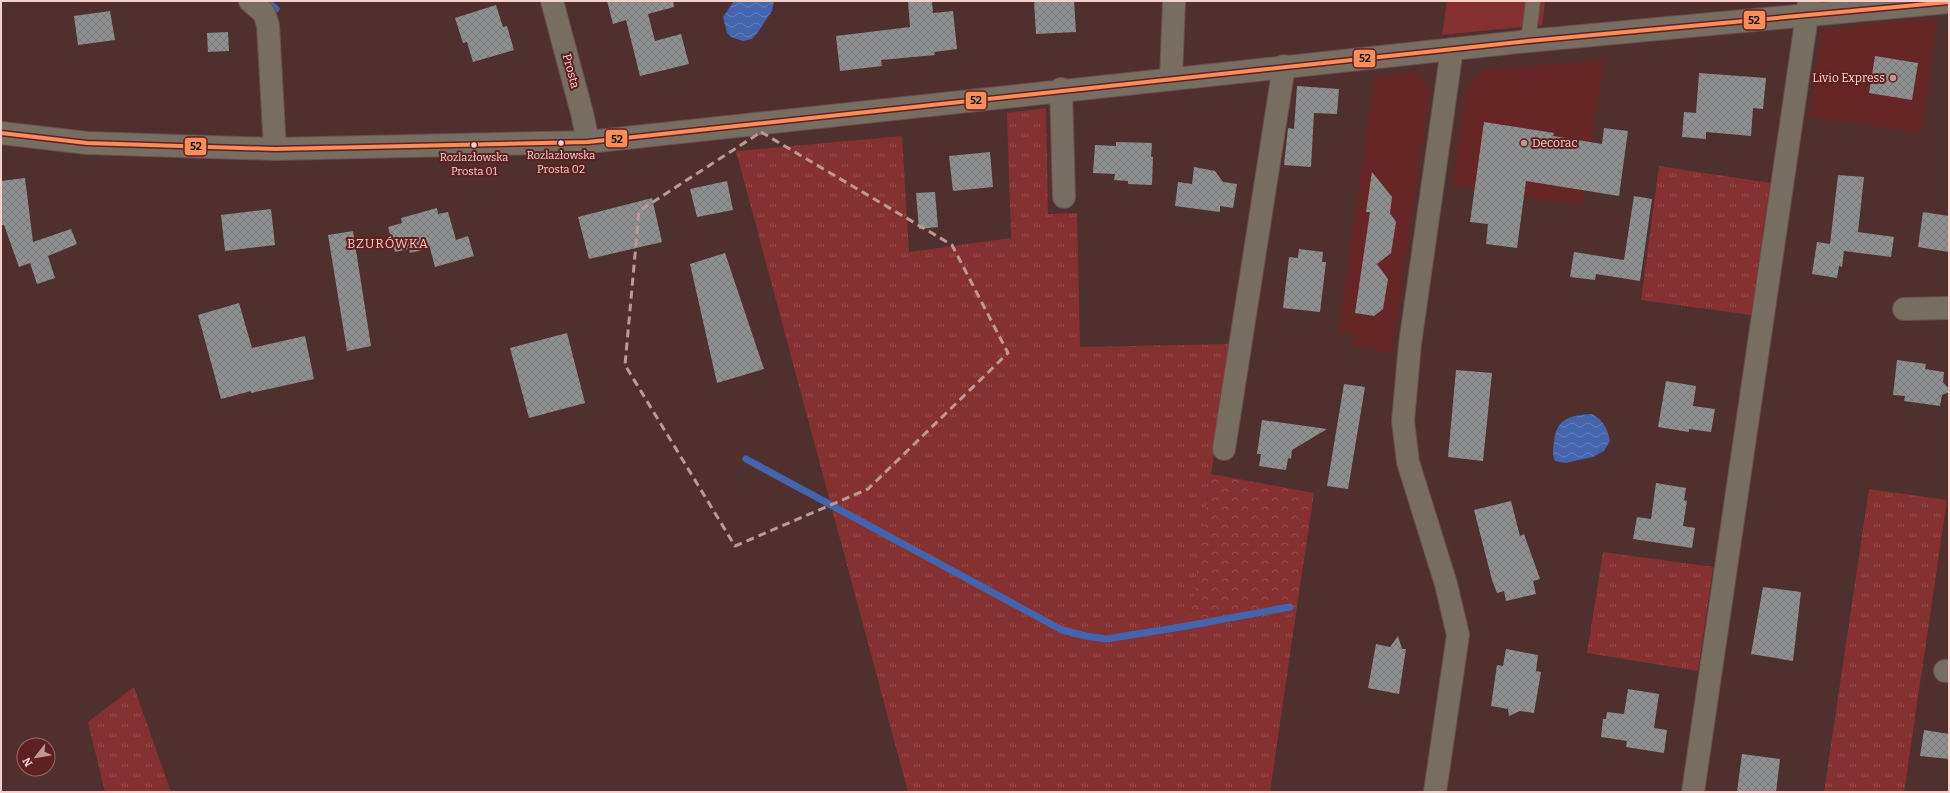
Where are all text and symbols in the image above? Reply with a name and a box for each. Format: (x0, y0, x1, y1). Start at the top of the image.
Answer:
line badge: 52 (1743, 10, 1766, 30)
text: 52 (1748, 14, 1760, 27)
line badge: 52 (1353, 49, 1376, 68)
street label: Prosta (560, 52, 582, 90)
text: 52 (1359, 52, 1371, 65)
place label: Livio Express (1812, 71, 1885, 85)
marker: Livio Express (1888, 73, 1898, 83)
line badge: 52 (965, 91, 987, 110)
text: 52 (970, 94, 982, 107)
line badge: 52 (605, 129, 628, 148)
text: 52 (611, 133, 623, 146)
place label: Decorac (1532, 136, 1578, 150)
line badge: 52 (184, 137, 207, 156)
marker: Rozlazłowska Prosta 02 (556, 138, 566, 148)
marker: Decorac (1519, 138, 1529, 148)
text: 52 (190, 140, 202, 153)
marker: Rozlazłowska Prosta 01 (469, 140, 479, 150)
place label: Rozlazłowska Prosta 02 (527, 149, 595, 176)
place label: Rozlazłowska Prosta 01 (440, 151, 508, 178)
district label: BZURÓWKA (347, 236, 429, 251)
north arrow (16, 737, 56, 777)
text: N (20, 754, 36, 769)

